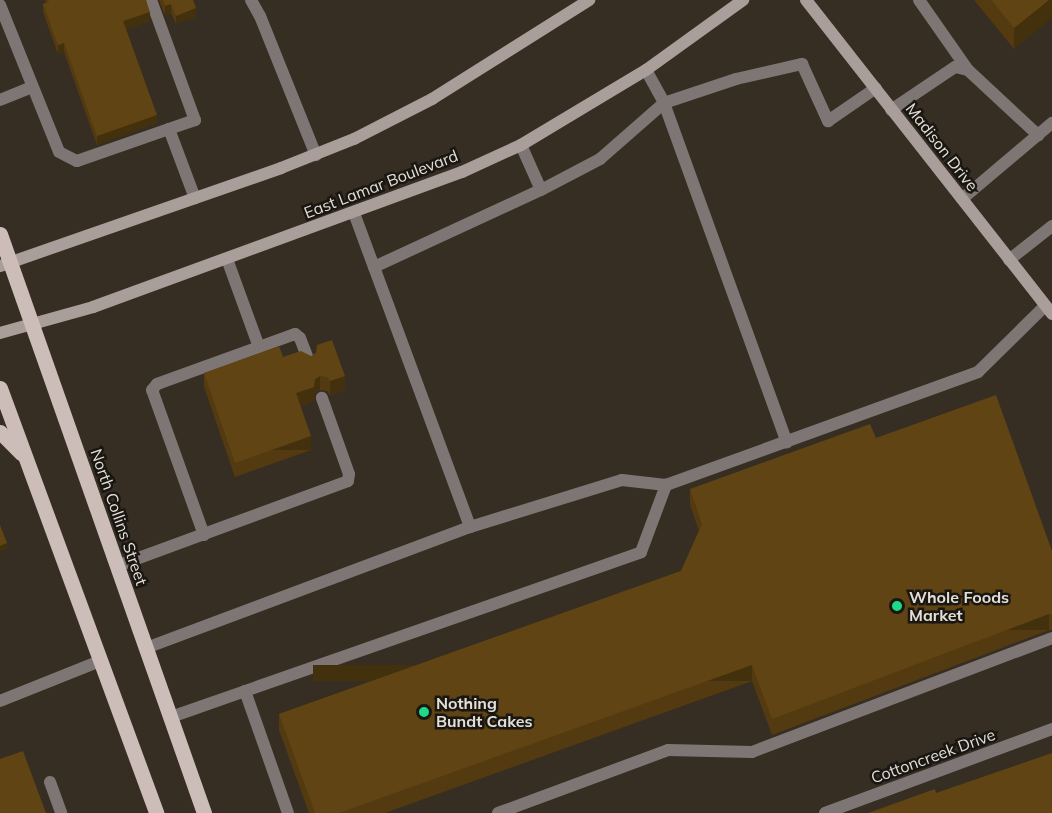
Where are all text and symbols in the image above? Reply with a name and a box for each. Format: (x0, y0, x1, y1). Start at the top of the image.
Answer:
street label: Madison Drive (902, 99, 982, 195)
street label: East Lamar Boulevard (301, 146, 461, 222)
street label: North Collins Street (87, 446, 151, 588)
place label: Whole Foods Market (909, 587, 1009, 625)
marker: Whole Foods Market (890, 599, 904, 613)
place label: Nothing Bundt Cakes (436, 693, 533, 731)
marker: Nothing Bundt Cakes (417, 705, 431, 719)
street label: Cottoncreek Drive (868, 725, 998, 787)

